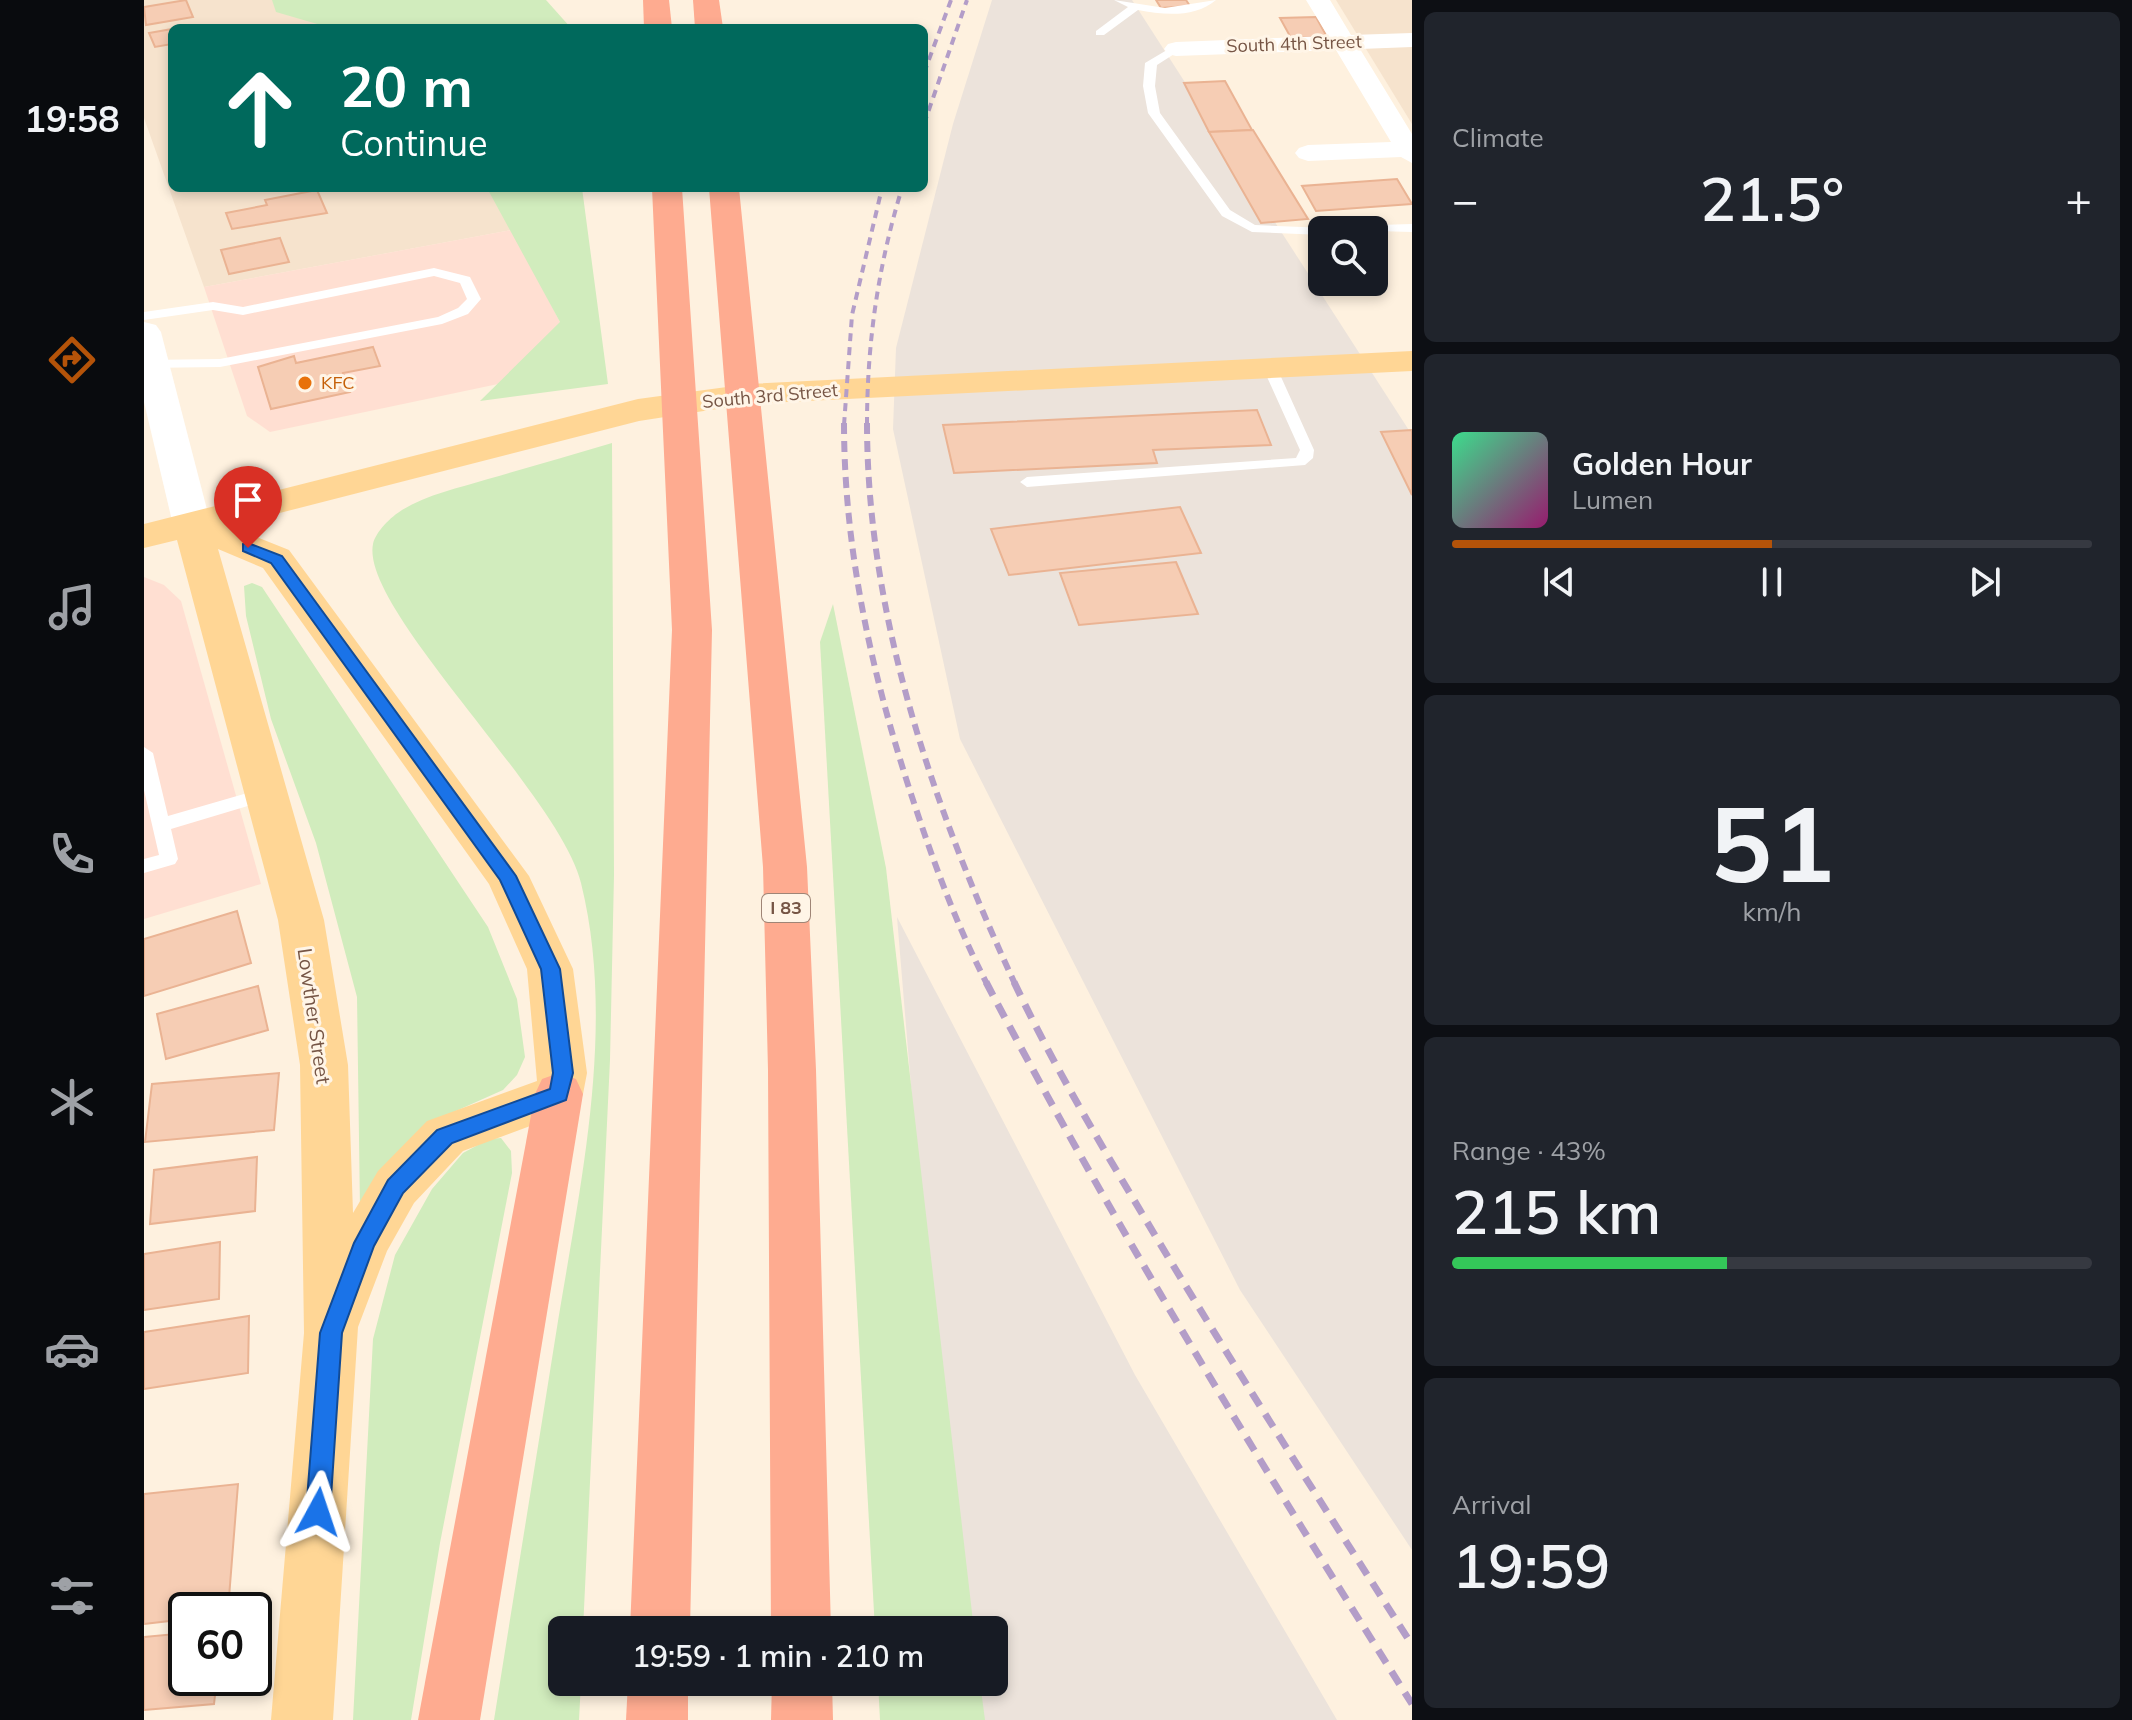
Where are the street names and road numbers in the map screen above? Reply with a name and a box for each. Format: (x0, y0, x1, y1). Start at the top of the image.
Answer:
street label: South 4th Street (1226, 30, 1362, 57)
street label: South 3rd Street (701, 378, 839, 413)
road number: I 83 (762, 894, 810, 922)
street label: Lowther Street (293, 946, 336, 1086)

